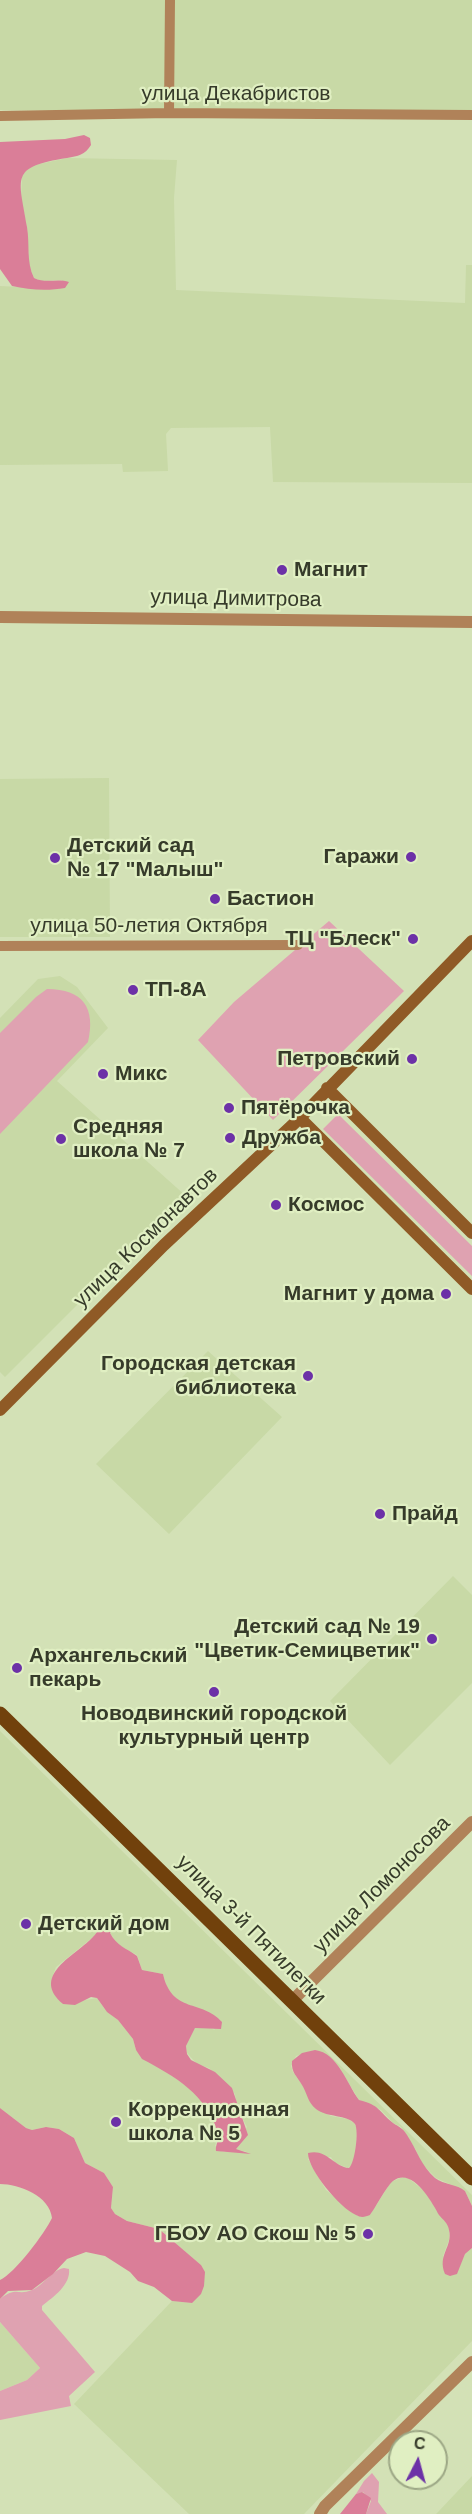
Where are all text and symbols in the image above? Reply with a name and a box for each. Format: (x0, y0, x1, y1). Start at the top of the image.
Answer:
street label: улица Декабристов (142, 81, 330, 107)
place label: Магнит (294, 557, 368, 583)
marker: Магнит (275, 563, 289, 577)
street label: улица Димитрова (150, 585, 322, 613)
place label: Детский сад № 17 "Малыш" (67, 833, 224, 883)
place label: Гаражи (323, 844, 399, 870)
marker: Гаражи (404, 850, 418, 864)
marker: Детский сад № 17 "Малыш" (48, 851, 62, 865)
place label: Бастион (227, 886, 314, 912)
marker: Бастион (208, 892, 222, 906)
street label: улица 50-летия Октября (30, 913, 268, 939)
place label: ТЦ "Блеск" (285, 926, 401, 952)
marker: ТЦ "Блеск" (406, 932, 420, 946)
place label: ТП-8А (145, 977, 207, 1003)
marker: ТП-8А (126, 983, 140, 997)
place label: Петровский (277, 1046, 400, 1072)
marker: Петровский (405, 1052, 419, 1066)
place label: Микс (115, 1061, 167, 1087)
marker: Микс (96, 1067, 110, 1081)
place label: Пятёрочка (241, 1095, 350, 1121)
marker: Пятёрочка (222, 1101, 236, 1115)
place label: Средняя школа № 7 (73, 1114, 185, 1164)
place label: Дружба (242, 1125, 321, 1151)
marker: Дружба (223, 1131, 237, 1145)
marker: Средняя школа № 7 (54, 1132, 68, 1146)
street label: улица Космонавтов (69, 1163, 223, 1313)
place label: Космос (288, 1192, 365, 1218)
marker: Космос (269, 1198, 283, 1212)
place label: Магнит у дома (284, 1281, 434, 1307)
marker: Магнит у дома (439, 1287, 453, 1301)
place label: Городская детская библиотека (101, 1351, 296, 1401)
marker: Городская детская библиотека (301, 1369, 315, 1383)
place label: Прайд (392, 1501, 458, 1527)
marker: Прайд (373, 1507, 387, 1521)
place label: Детский сад № 19 "Цветик-Семицветик" (194, 1614, 420, 1664)
marker: Детский сад № 19 "Цветик-Семицветик" (425, 1632, 439, 1646)
place label: Архангельский пекарь (29, 1643, 187, 1693)
marker: Архангельский пекарь (10, 1661, 24, 1675)
marker: Новодвинский городской культурный центр (207, 1685, 221, 1699)
place label: Новодвинский городской культурный центр (81, 1701, 347, 1751)
street label: улица Ломоносова (308, 1811, 456, 1959)
street label: улица 3-й Пятилетки (171, 1850, 331, 2010)
place label: Детский дом (38, 1911, 170, 1937)
marker: Детский дом (19, 1917, 33, 1931)
place label: Коррекционная школа № 5 (128, 2097, 289, 2147)
marker: Коррекционная школа № 5 (109, 2115, 123, 2129)
place label: ГБОУ АО Скош № 5 (155, 2221, 356, 2247)
marker: ГБОУ АО Скош № 5 (361, 2227, 375, 2241)
north arrow (388, 2430, 448, 2490)
text: С (413, 2435, 426, 2453)

